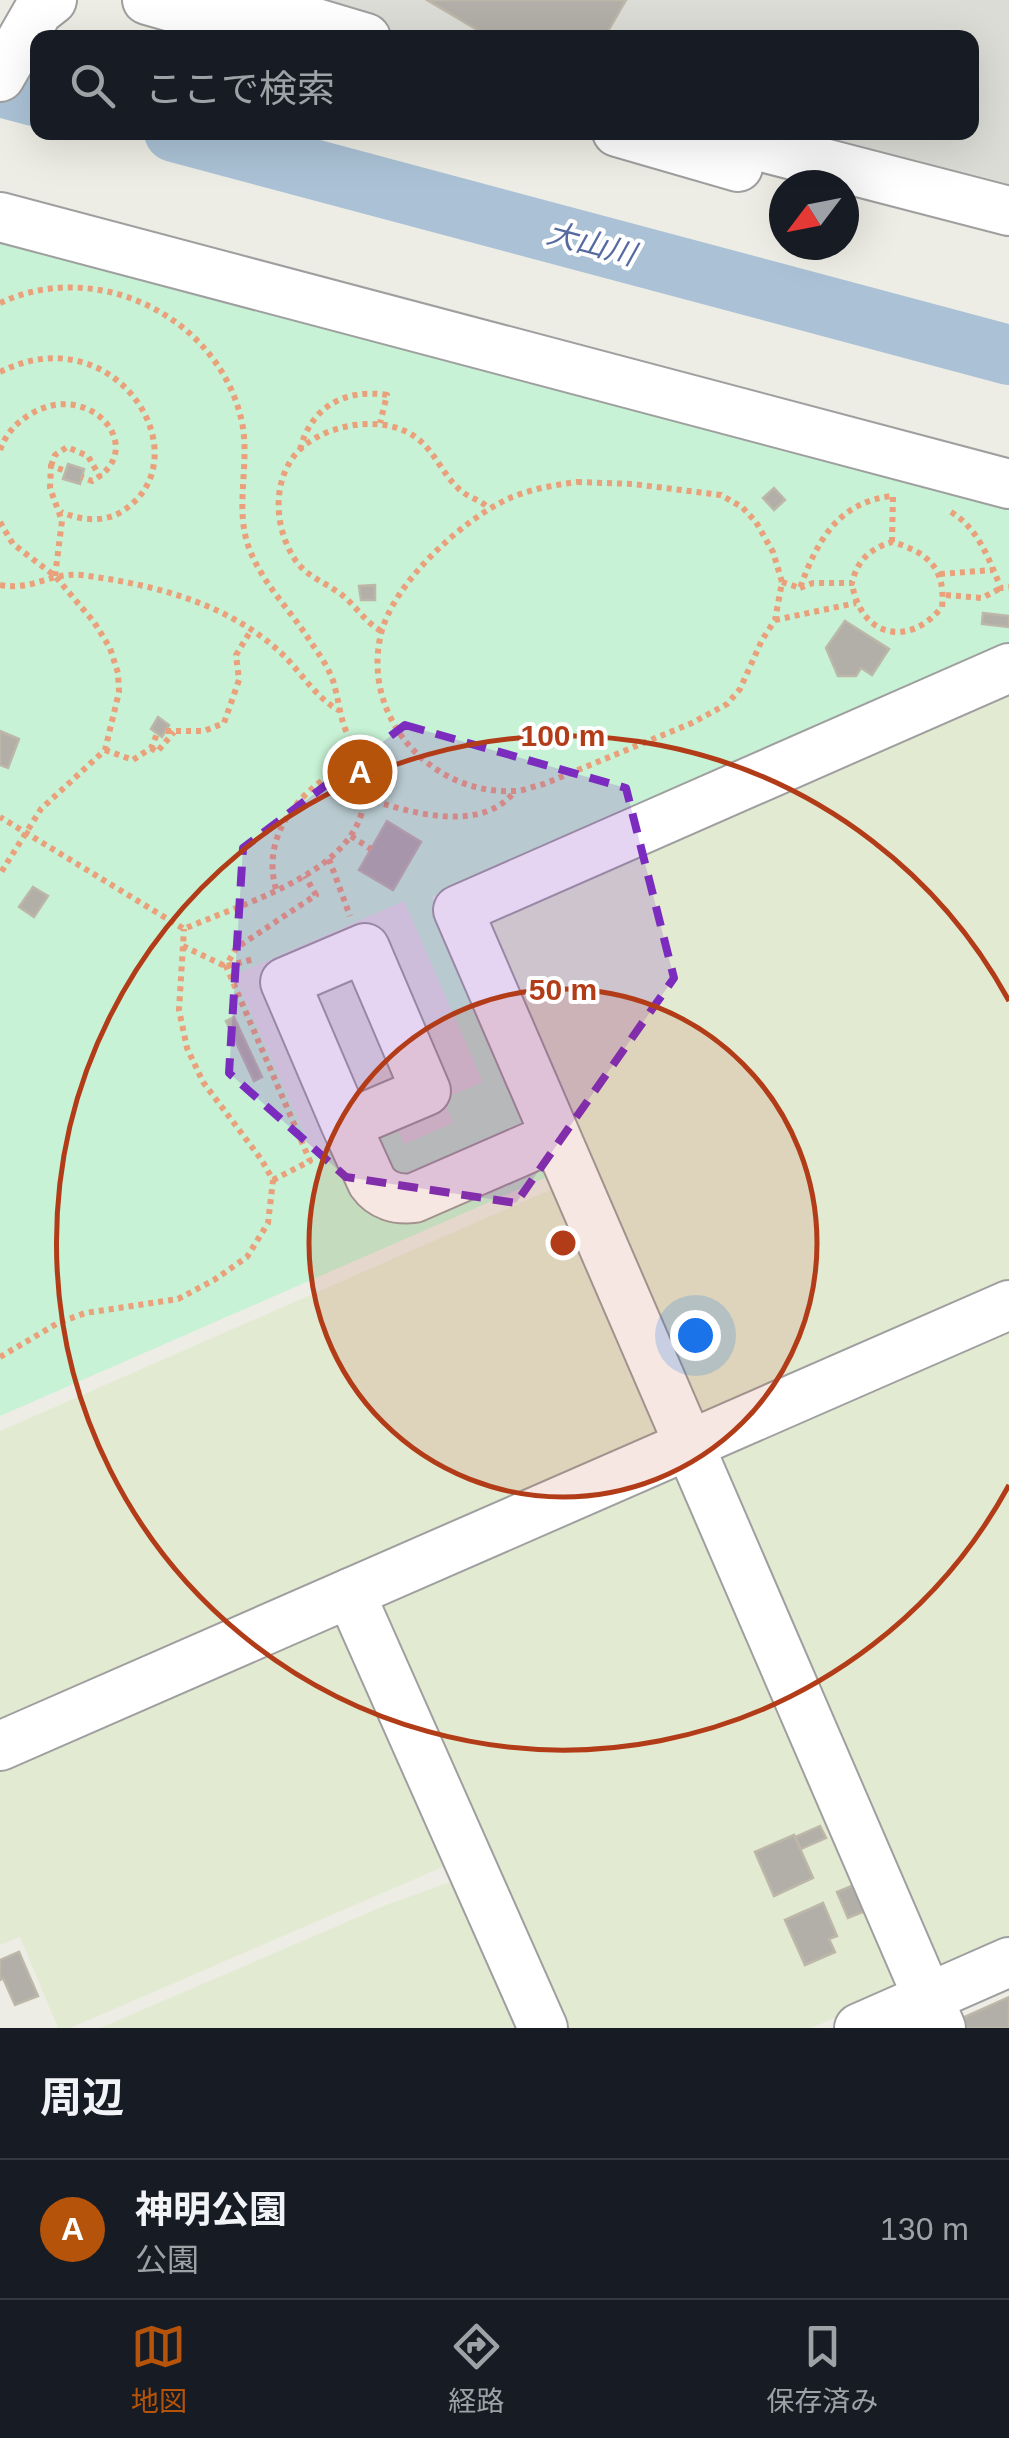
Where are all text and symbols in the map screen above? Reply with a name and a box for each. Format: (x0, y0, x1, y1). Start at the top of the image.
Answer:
search box (30, 30, 979, 140)
icon: search (65, 58, 120, 113)
text: ここで検索 (145, 68, 335, 110)
north arrow (769, 170, 859, 260)
water label: 大山川 (543, 216, 642, 272)
text: 100 m (520, 719, 606, 752)
pin: A (328, 734, 392, 810)
text: 50 m (529, 973, 597, 1006)
centre of rings (545, 1225, 581, 1261)
your location (670, 1310, 721, 1361)
text: 周辺 (40, 2074, 124, 2121)
text: 神明公園 (135, 2189, 287, 2231)
text: A (61, 2211, 84, 2247)
text: 130 m (880, 2211, 969, 2247)
text: 公園 (135, 2242, 199, 2278)
tab: 地図 (131, 2319, 187, 2419)
tab: 経路 (448, 2319, 504, 2419)
tab: 保存済み (766, 2319, 878, 2419)

